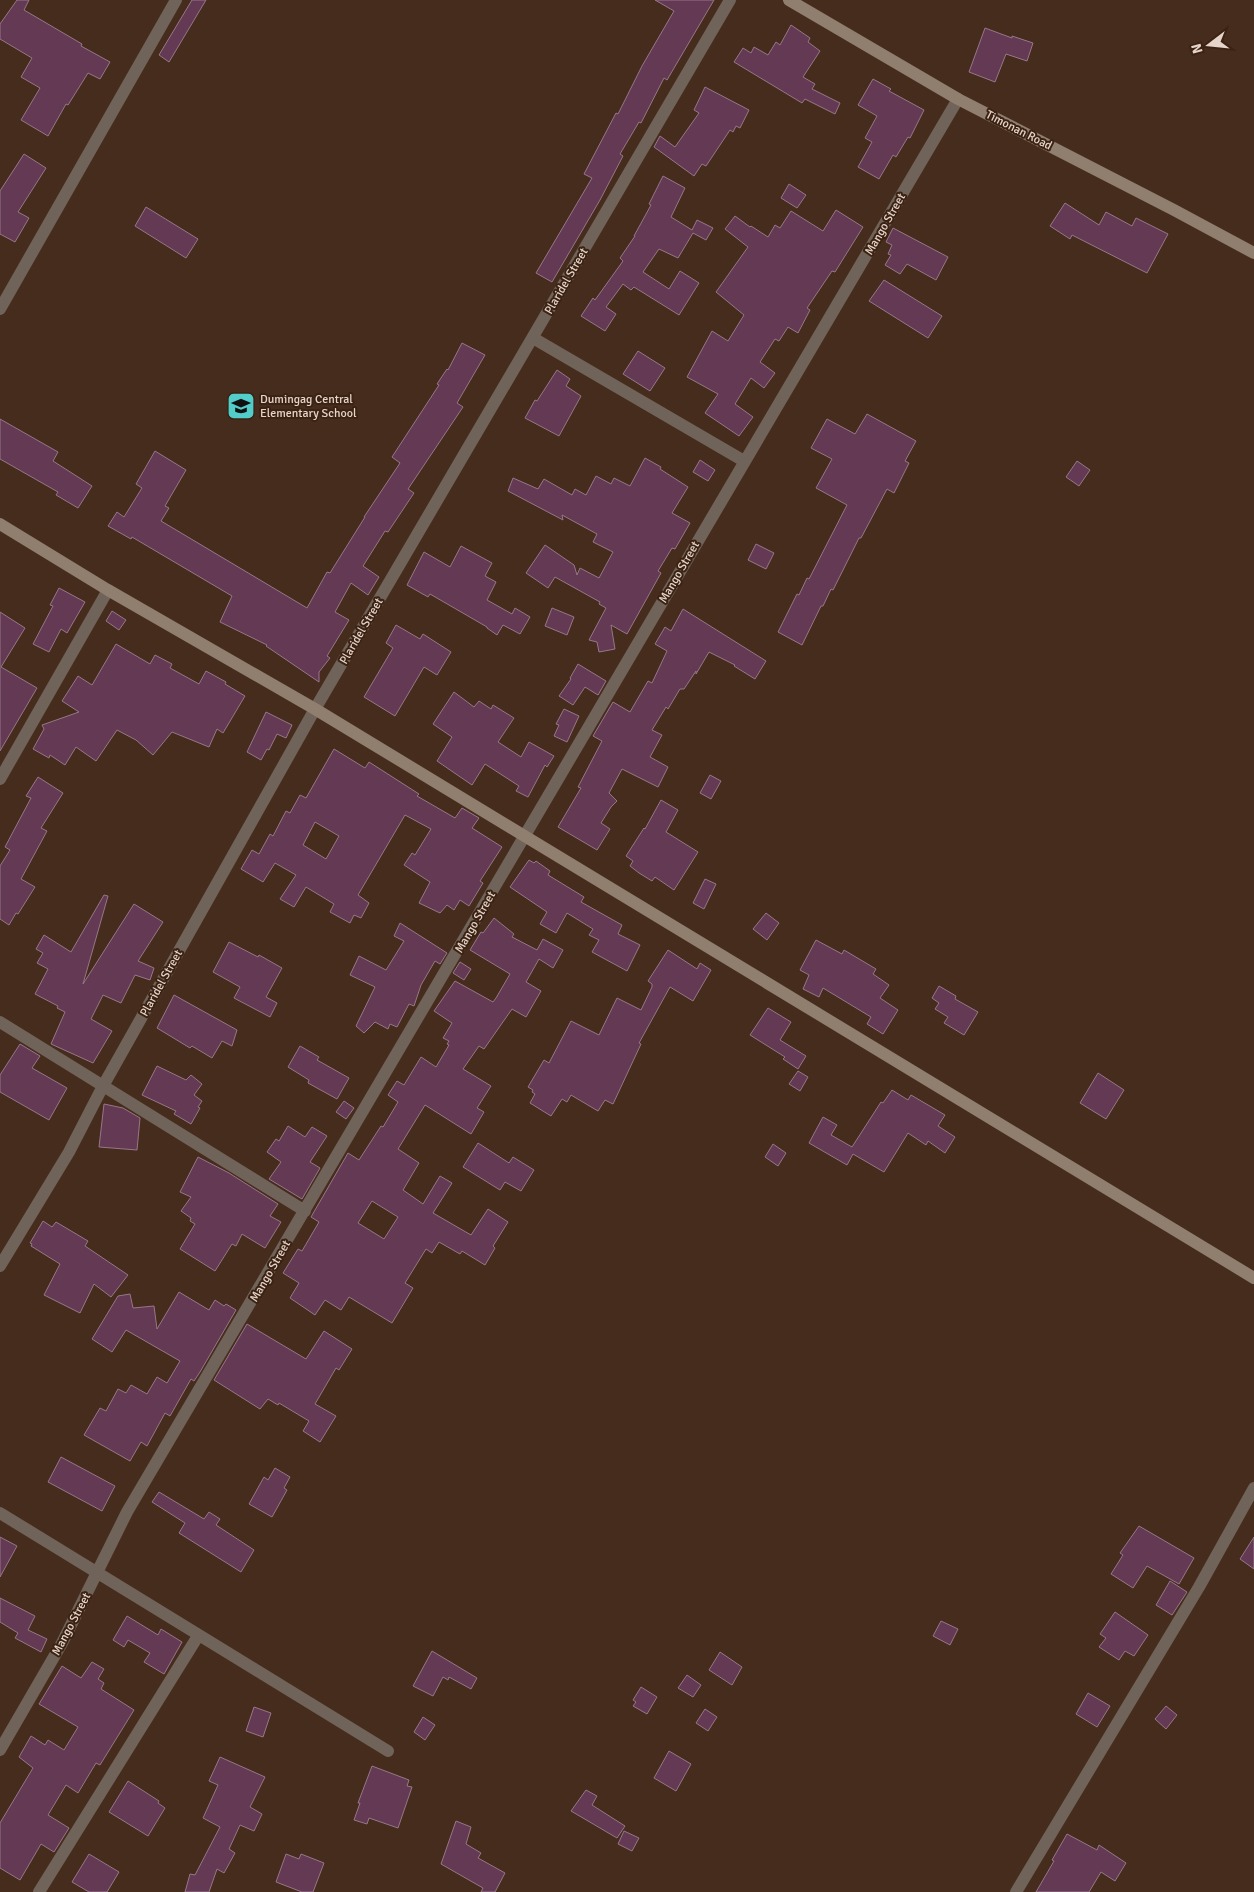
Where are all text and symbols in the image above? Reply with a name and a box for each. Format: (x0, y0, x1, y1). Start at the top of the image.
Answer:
north arrow (1184, 20, 1234, 70)
text: N (1187, 41, 1206, 55)
street label: Timonan Road (983, 107, 1054, 154)
street label: Mango Street (862, 191, 909, 258)
street label: Plaridel Street (541, 245, 591, 317)
school or university icon: Dumingag Central Elementary School (226, 391, 256, 421)
place label: Dumingag Central Elementary School (260, 392, 357, 421)
street label: Mango Street (656, 539, 703, 606)
street label: Plaridel Street (336, 595, 386, 667)
street label: Mango Street (452, 889, 499, 956)
street label: Plaridel Street (137, 947, 186, 1019)
street label: Mango Street (247, 1238, 294, 1305)
street label: Mango Street (49, 1590, 94, 1658)

